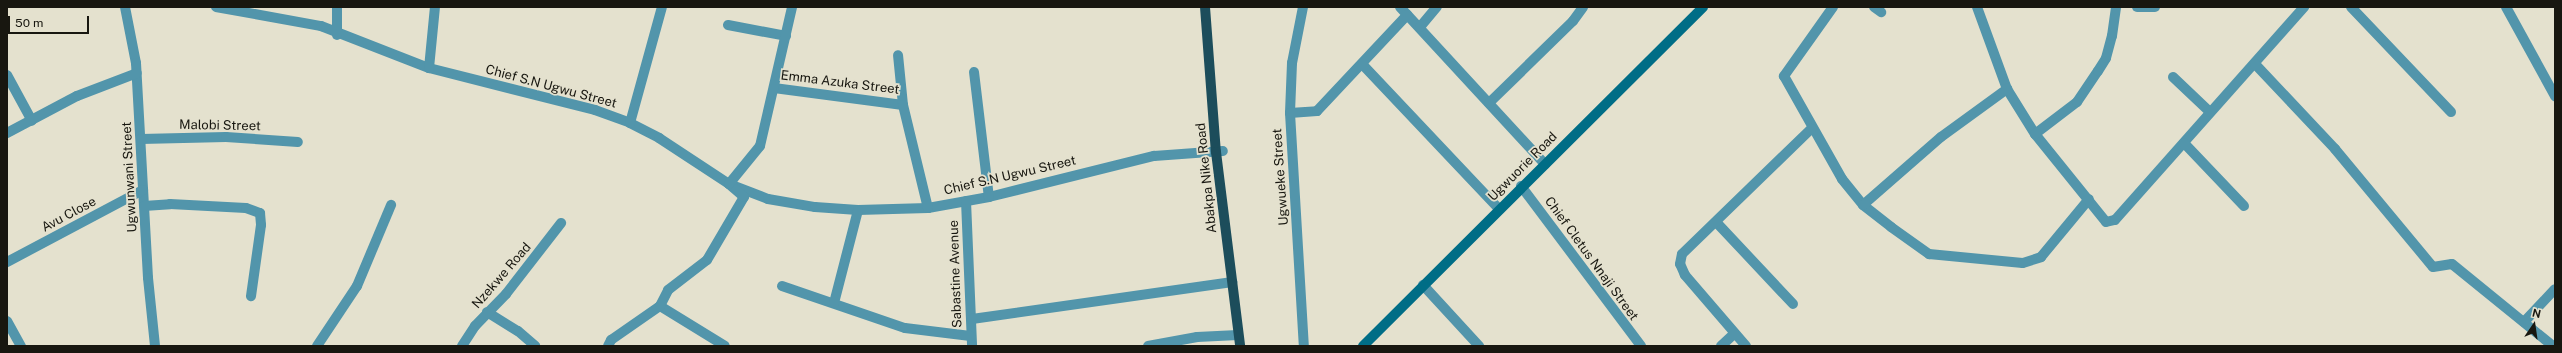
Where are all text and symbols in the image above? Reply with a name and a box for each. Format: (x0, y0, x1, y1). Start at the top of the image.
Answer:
scale bar (10, 8, 91, 34)
text: 50 m (15, 16, 43, 30)
street label: Chief S.N Ugwu Street (484, 62, 618, 112)
street label: Emma Azuka Street (780, 68, 900, 98)
street label: Malobi Street (179, 117, 261, 135)
street label: Ugwunwani Street (119, 121, 141, 233)
street label: Abakpa Nike Road (1193, 122, 1221, 234)
street label: Ugwueke Street (1270, 128, 1292, 226)
street label: Ugwuorie Road (1485, 129, 1561, 205)
street label: Chief S.N Ugwu Street (942, 153, 1078, 199)
street label: Avu Close (39, 194, 99, 236)
street label: Chief Cletus Nnaji Street (1541, 194, 1641, 324)
street label: Sabastine Avenue (946, 220, 966, 328)
street label: Nzekwe Road (469, 240, 535, 312)
north arrow (2514, 305, 2554, 345)
text: N (2531, 306, 2542, 320)

